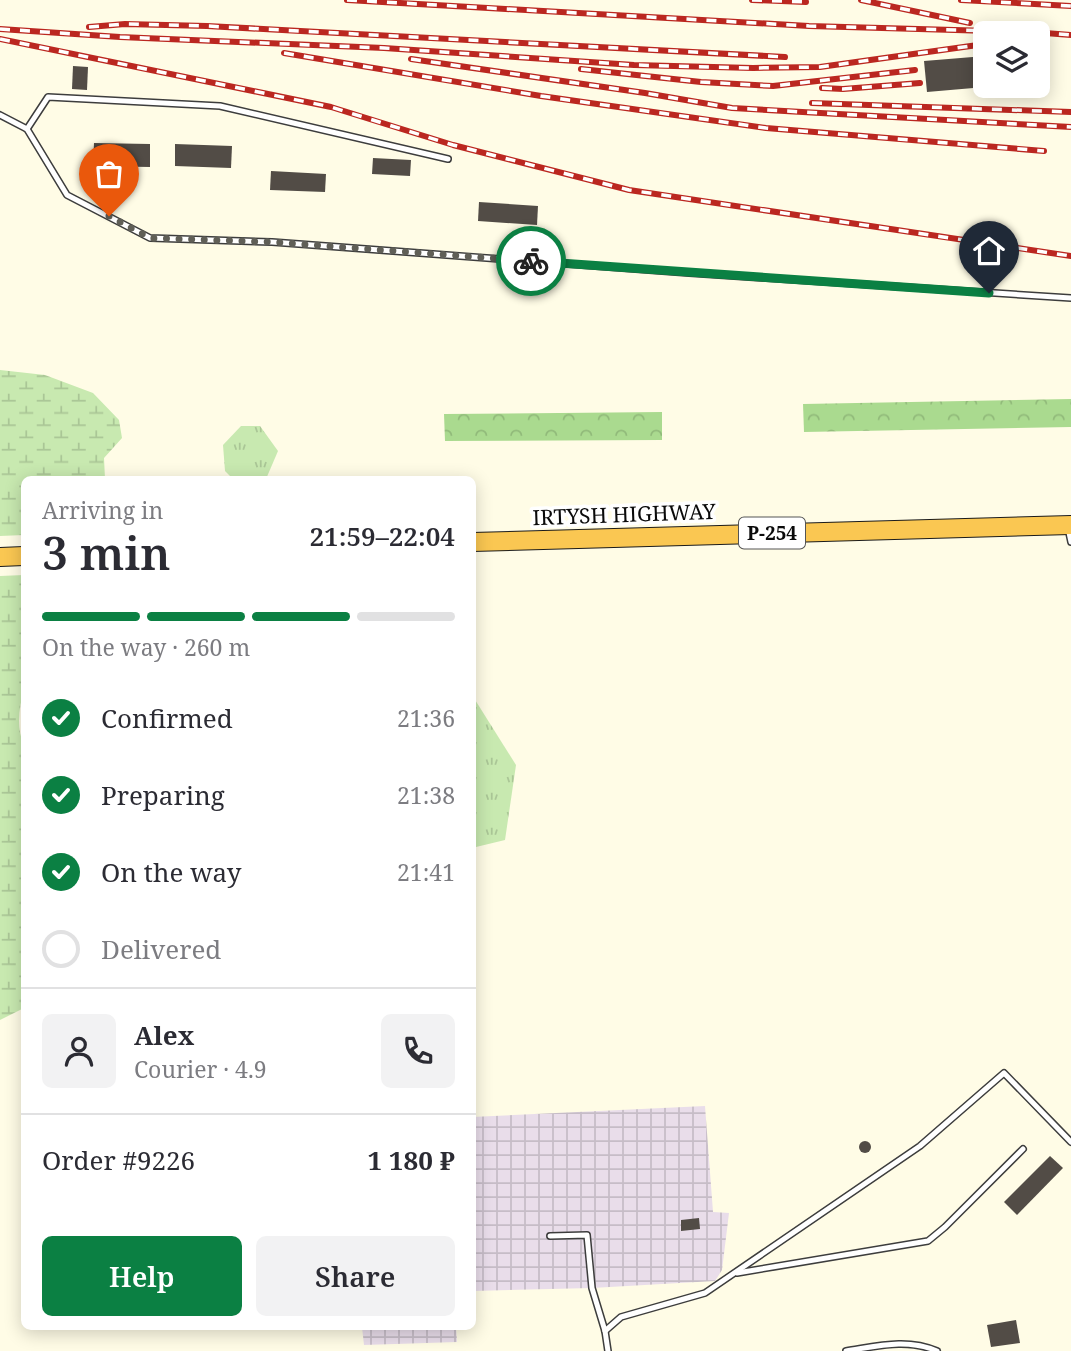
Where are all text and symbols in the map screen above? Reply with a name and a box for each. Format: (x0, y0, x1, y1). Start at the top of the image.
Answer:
map controls (973, 21, 1050, 98)
button: layers (973, 21, 1050, 98)
pin (79, 144, 139, 216)
icon: bag (90, 155, 128, 193)
pin (959, 221, 1019, 293)
courier (496, 226, 566, 296)
icon: home (970, 232, 1008, 270)
icon: bike (512, 242, 550, 280)
text: Arriving in (42, 494, 163, 526)
street label: IRTYSH HIGHWAY (532, 497, 717, 531)
text: 21:59–22:04 (309, 518, 455, 554)
road number: Р-254 (739, 518, 805, 548)
text: 3 min (42, 521, 170, 583)
text: On the way · 260 m (42, 631, 250, 663)
icon: check (42, 699, 80, 737)
text: Confirmed (101, 700, 233, 736)
text: 21:36 (397, 702, 455, 734)
icon: check (42, 776, 80, 814)
text: Preparing (101, 777, 225, 813)
text: 21:38 (397, 779, 455, 811)
icon: check (42, 853, 80, 891)
text: On the way (101, 854, 241, 890)
text: 21:41 (397, 856, 455, 888)
text: Delivered (101, 931, 221, 967)
button: person (42, 1014, 116, 1088)
button: phone (381, 1014, 455, 1088)
text: Alex (134, 1017, 194, 1053)
text: Courier · 4.9 (134, 1053, 267, 1085)
text: Order #9226 (42, 1142, 195, 1178)
text: 1 180 ₽ (367, 1142, 455, 1178)
button: Help (42, 1236, 242, 1316)
button: Share (256, 1236, 455, 1316)

